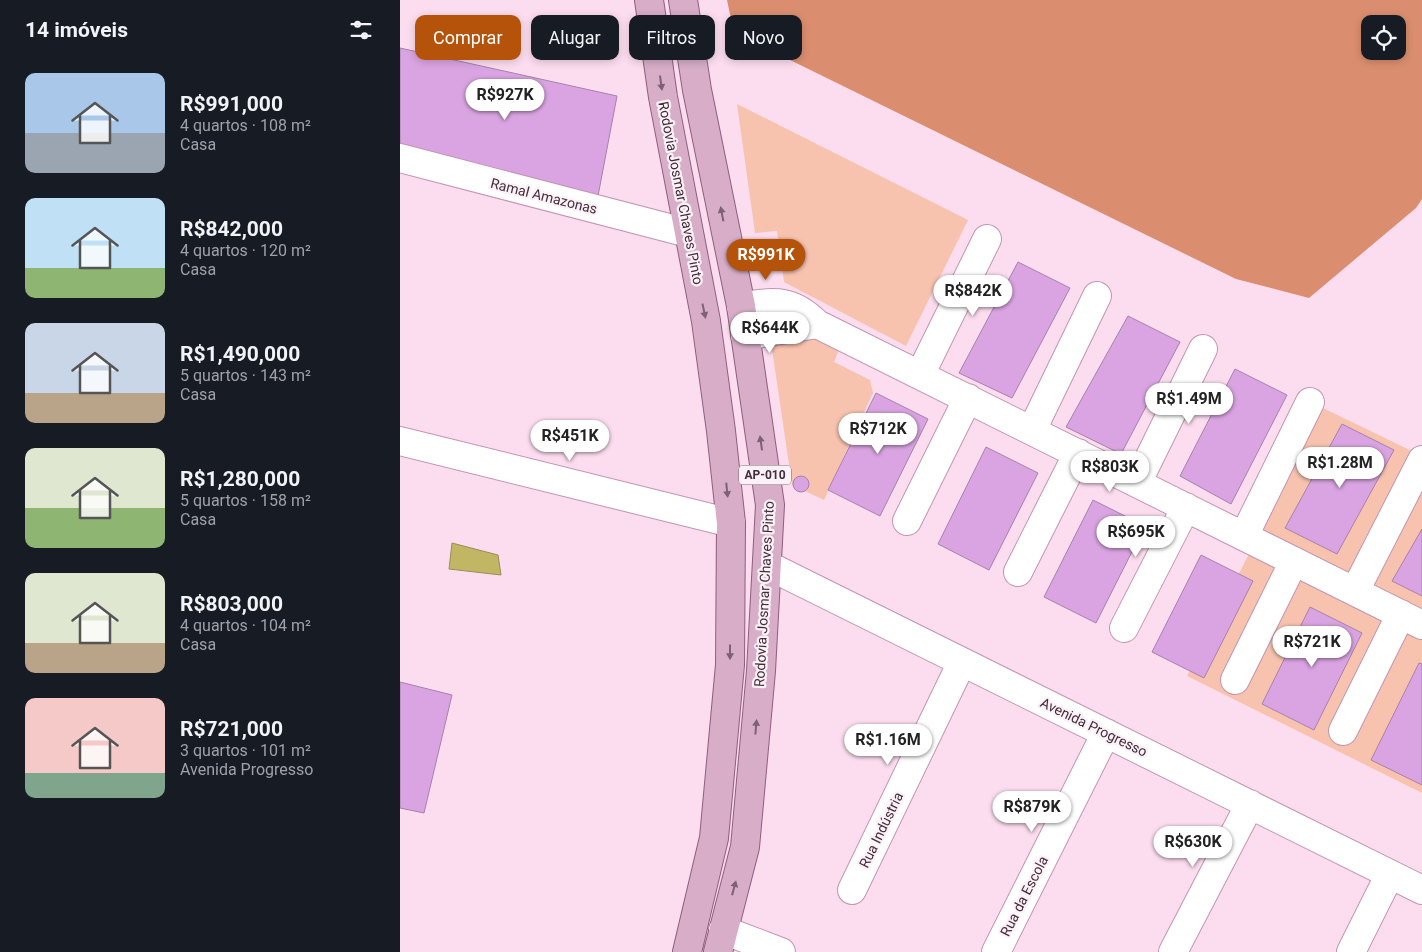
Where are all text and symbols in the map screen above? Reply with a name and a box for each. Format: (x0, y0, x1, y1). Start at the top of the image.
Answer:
chip: Comprar (415, 15, 521, 60)
chip: Alugar (531, 15, 619, 60)
chip: Filtros (629, 15, 715, 60)
chip: Novo (725, 15, 802, 60)
map controls (1361, 15, 1406, 60)
button: locate (1361, 15, 1406, 60)
icon: filters (347, 16, 375, 44)
text: 14 imóveis (25, 18, 128, 42)
one-way arrow (657, 75, 665, 91)
pin: R$927K (464, 78, 546, 121)
text: R$927K (476, 85, 534, 104)
text: R$991,000 (180, 92, 283, 116)
icon: home (65, 93, 125, 153)
street label: Rodovia Josmar Chaves Pinto (655, 100, 707, 286)
text: 4 quartos · 108 m² (180, 116, 311, 135)
text: Casa (180, 135, 216, 154)
street label: Ramal Amazonas (489, 175, 599, 217)
one-way arrow (718, 206, 726, 222)
text: R$842,000 (180, 217, 283, 241)
icon: home (65, 218, 125, 278)
pin: R$991K (725, 238, 807, 281)
text: 4 quartos · 120 m² (180, 241, 311, 260)
text: R$991K (737, 245, 795, 264)
text: Casa (180, 260, 216, 279)
pin: R$842K (932, 274, 1014, 317)
text: R$842K (944, 281, 1002, 300)
one-way arrow (700, 304, 708, 319)
pin: R$644K (729, 312, 811, 354)
text: R$644K (741, 318, 799, 337)
text: R$1,490,000 (180, 342, 300, 366)
icon: home (65, 343, 125, 403)
text: 5 quartos · 143 m² (180, 366, 311, 385)
pin: R$1.49M (1143, 382, 1235, 425)
text: Casa (180, 385, 216, 404)
text: R$1.49M (1156, 389, 1222, 408)
pin: R$712K (837, 412, 919, 455)
text: R$712K (849, 419, 907, 438)
pin: R$451K (529, 420, 611, 462)
text: R$451K (541, 426, 599, 445)
one-way arrow (757, 435, 765, 451)
pin: R$1.28M (1294, 446, 1386, 489)
pin: R$803K (1069, 450, 1151, 493)
text: R$1.28M (1307, 453, 1373, 472)
text: R$803K (1081, 457, 1139, 476)
road number: AP-010 (739, 466, 791, 484)
text: R$1,280,000 (180, 467, 300, 491)
icon: home (65, 468, 125, 528)
one-way arrow (723, 482, 731, 498)
text: 5 quartos · 158 m² (180, 491, 311, 510)
street label: Rodovia Josmar Chaves Pinto (751, 501, 777, 687)
text: Casa (180, 510, 216, 529)
pin: R$695K (1095, 516, 1177, 558)
text: R$695K (1107, 522, 1165, 541)
text: R$803,000 (180, 592, 283, 616)
icon: home (65, 593, 125, 653)
text: 4 quartos · 104 m² (180, 616, 311, 635)
pin: R$721K (1271, 626, 1353, 668)
text: R$721K (1283, 632, 1341, 651)
text: Casa (180, 635, 216, 654)
one-way arrow (726, 644, 734, 660)
street label: Avenida Progresso (1038, 694, 1150, 760)
text: R$721,000 (180, 717, 283, 741)
icon: home (65, 718, 125, 778)
one-way arrow (752, 719, 760, 735)
pin: R$1.16M (842, 724, 934, 766)
text: R$1.16M (855, 730, 921, 749)
text: 3 quartos · 101 m² (180, 741, 311, 760)
text: Avenida Progresso (180, 760, 313, 779)
street label: Rua Indústria (856, 790, 906, 870)
pin: R$879K (991, 790, 1073, 833)
text: R$879K (1003, 797, 1061, 816)
pin: R$630K (1152, 826, 1234, 868)
text: R$630K (1164, 832, 1222, 851)
street label: Rua da Escola (997, 853, 1051, 939)
one-way arrow (731, 880, 739, 895)

